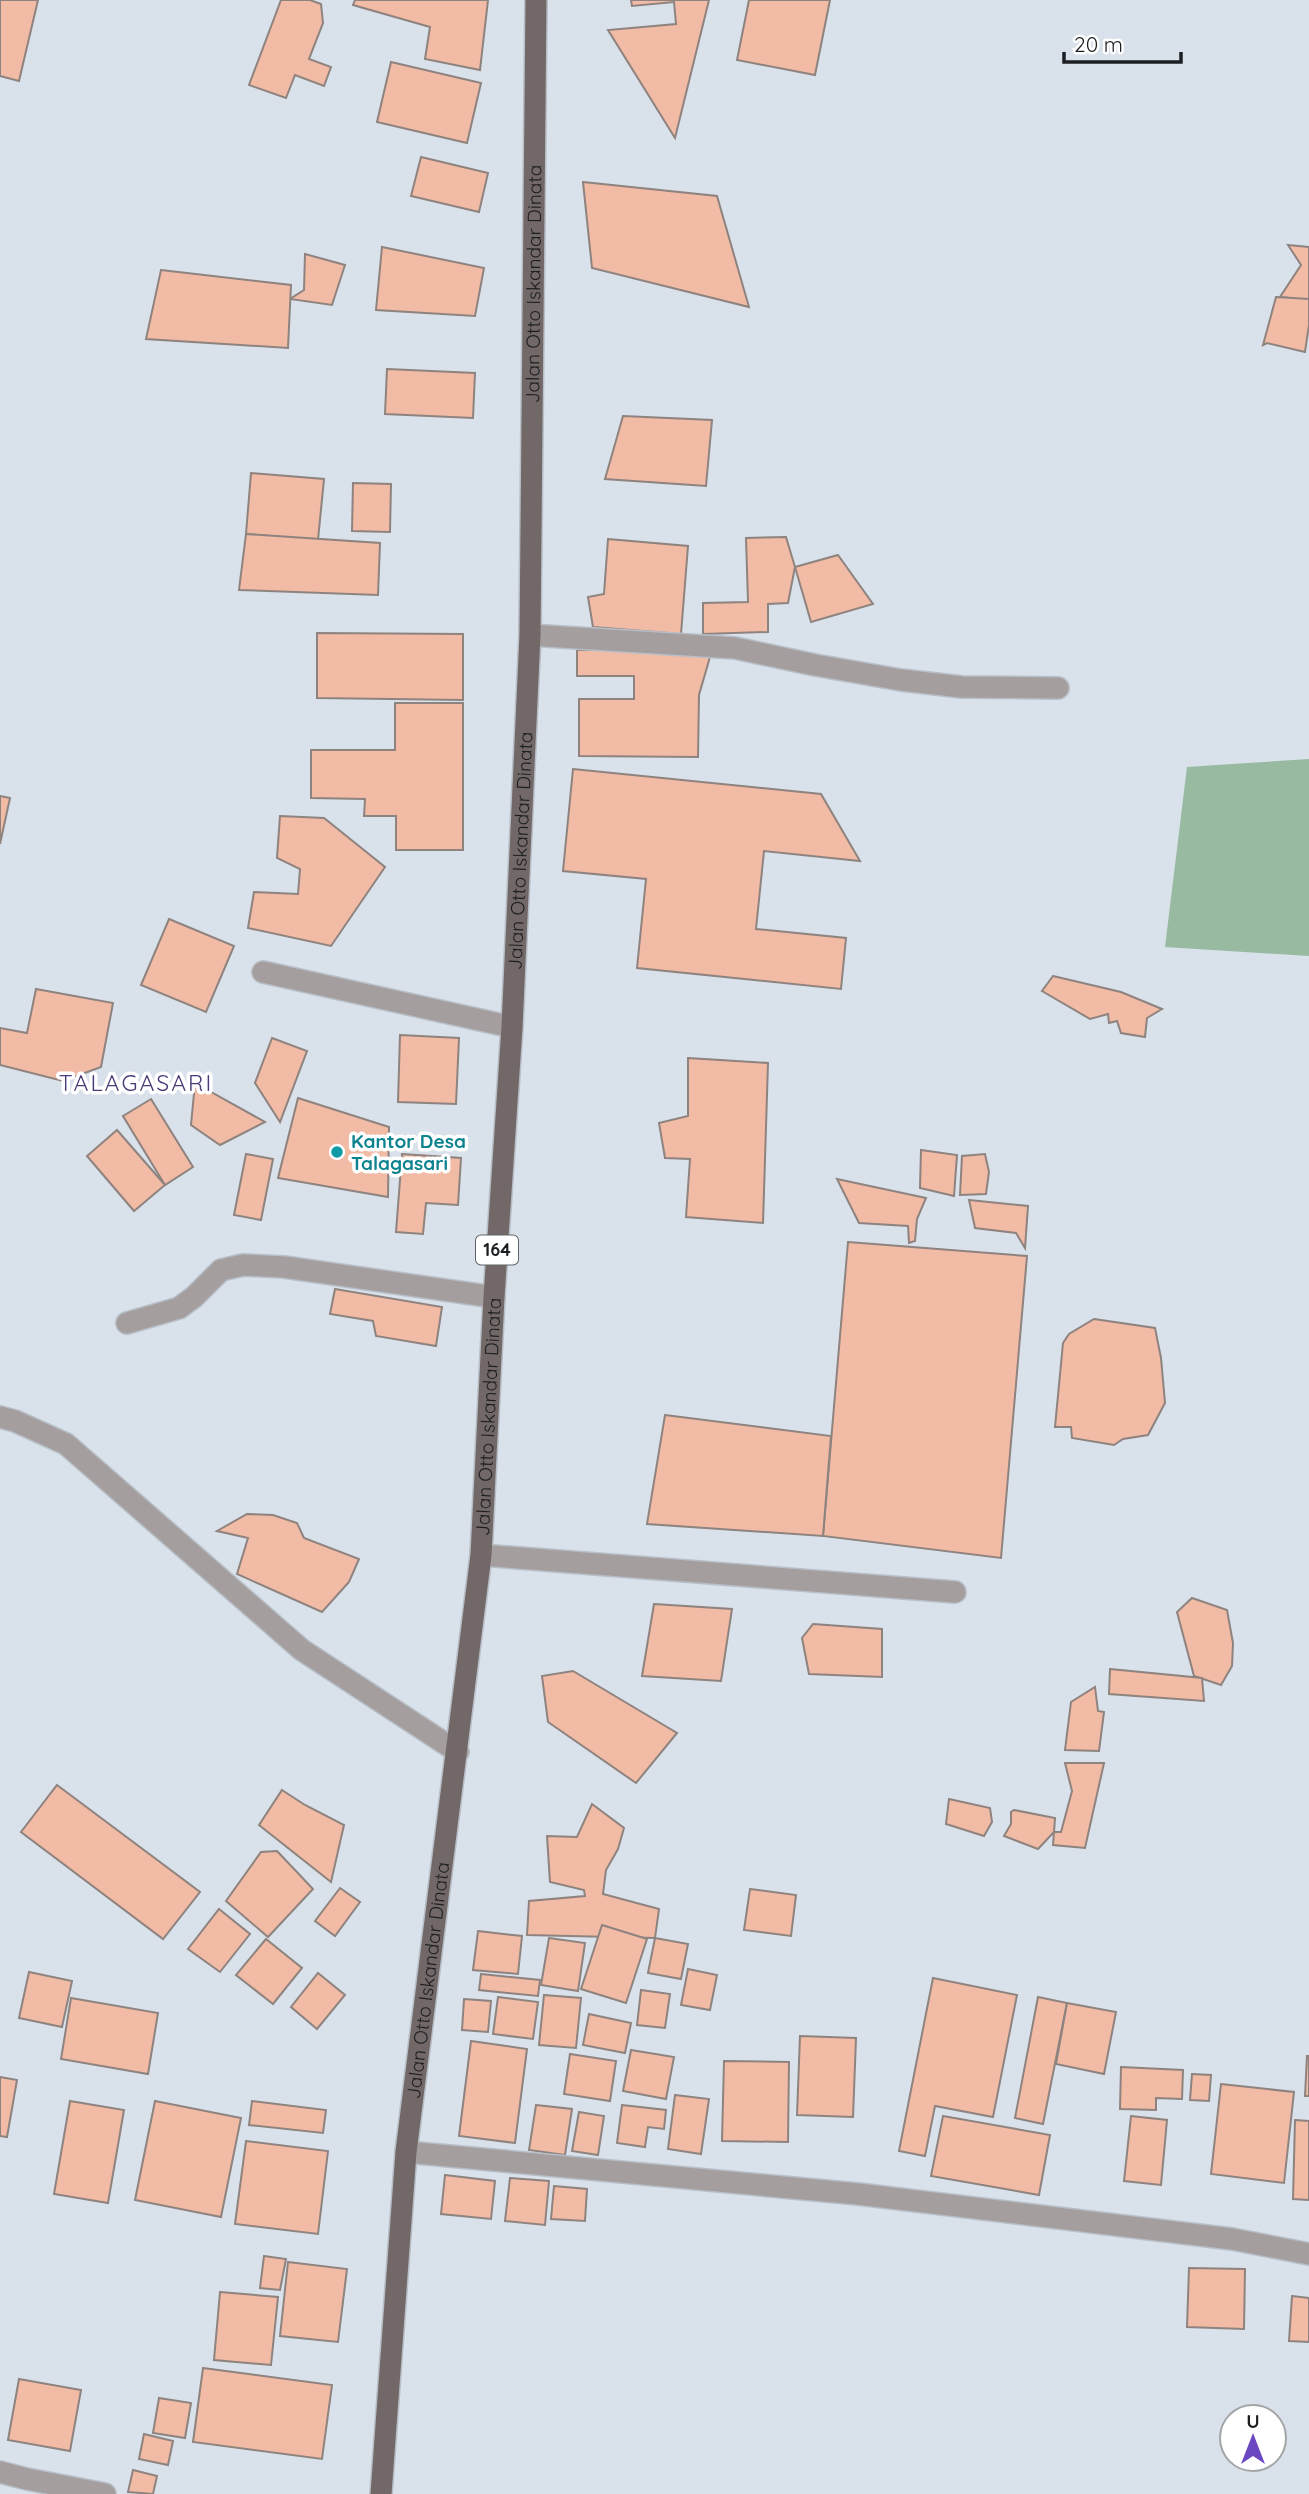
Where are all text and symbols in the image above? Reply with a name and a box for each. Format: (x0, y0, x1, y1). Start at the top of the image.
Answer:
scale bar (1064, 21, 1181, 65)
text: 20 m (1074, 31, 1123, 57)
street label: Jalan Otto Iskandar Dinata (520, 165, 546, 403)
street label: Jalan Otto Iskandar Dinata (503, 731, 538, 970)
district label: TALAGASARI (59, 1068, 213, 1097)
place label: Kantor Desa Talagasari (351, 1129, 466, 1175)
marker: Kantor Desa Talagasari (329, 1144, 345, 1160)
road number: 164 (476, 1236, 518, 1265)
street label: Jalan Otto Iskandar Dinata (470, 1297, 506, 1537)
street label: Jalan Otto Iskandar Dinata (401, 1860, 454, 2100)
north arrow (1218, 2403, 1288, 2473)
text: U (1246, 2409, 1260, 2433)

